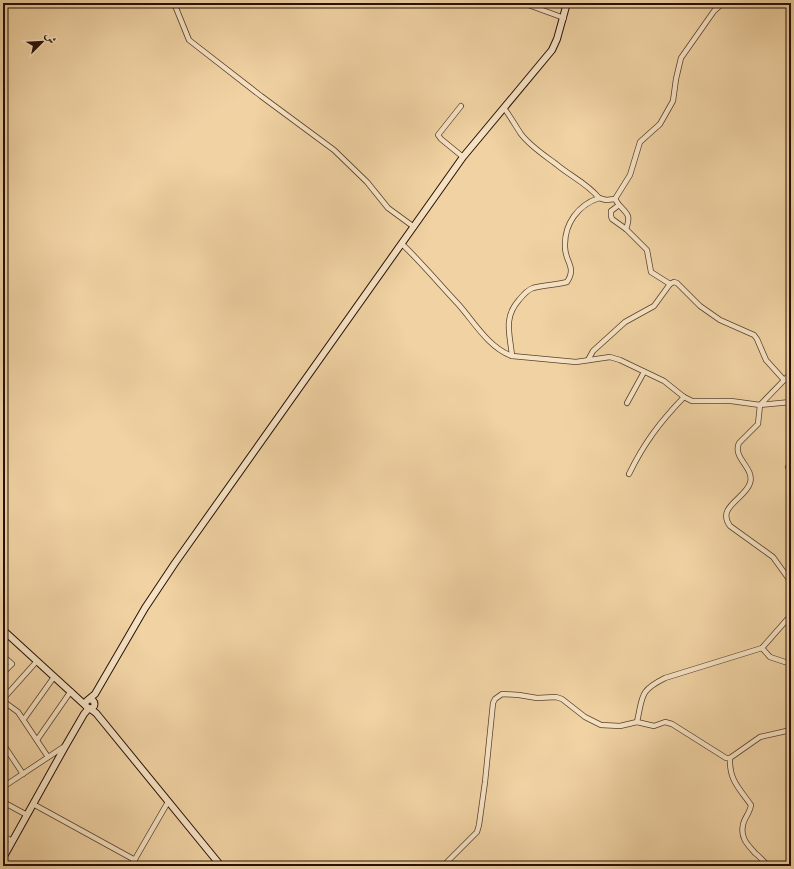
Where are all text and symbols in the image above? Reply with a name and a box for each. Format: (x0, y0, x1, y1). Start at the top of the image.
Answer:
north arrow (22, 22, 62, 62)
text: ش (42, 31, 59, 46)

